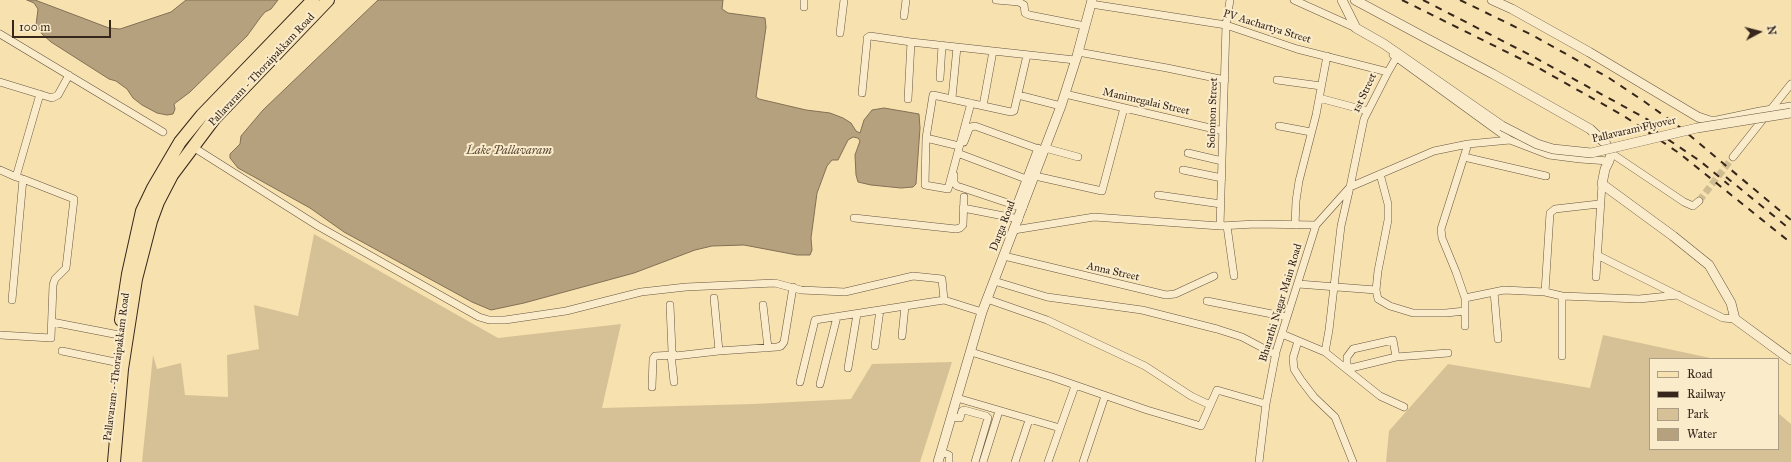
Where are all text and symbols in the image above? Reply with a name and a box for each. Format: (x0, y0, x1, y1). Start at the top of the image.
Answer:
street label: PV Aachartya Street (1221, 7, 1313, 47)
street label: Pallavaram - Thoraipakkam Road (206, 11, 318, 129)
scale bar (14, 12, 113, 38)
north arrow (1739, 12, 1779, 52)
text: 100 m (19, 20, 50, 34)
text: N (1764, 25, 1778, 36)
street label: 1st Street (1350, 71, 1380, 115)
street label: Solomon Street (1205, 77, 1221, 149)
street label: Manimegalai Street (1101, 86, 1191, 118)
street label: Pallavaram Flyover (1591, 114, 1677, 146)
water label: Lake Pallavaram (466, 144, 552, 158)
street label: Darga Road (987, 199, 1019, 253)
street label: Bharathi Nagar Main Road (1257, 242, 1305, 364)
street label: Anna Street (1085, 260, 1141, 284)
street label: Pallavaram - Thoraipakkam Road (101, 292, 133, 442)
legend (1649, 358, 1779, 450)
text: Road (1687, 367, 1713, 381)
text: Railway (1687, 387, 1725, 401)
text: Park (1687, 407, 1709, 421)
text: Water (1687, 427, 1717, 441)

